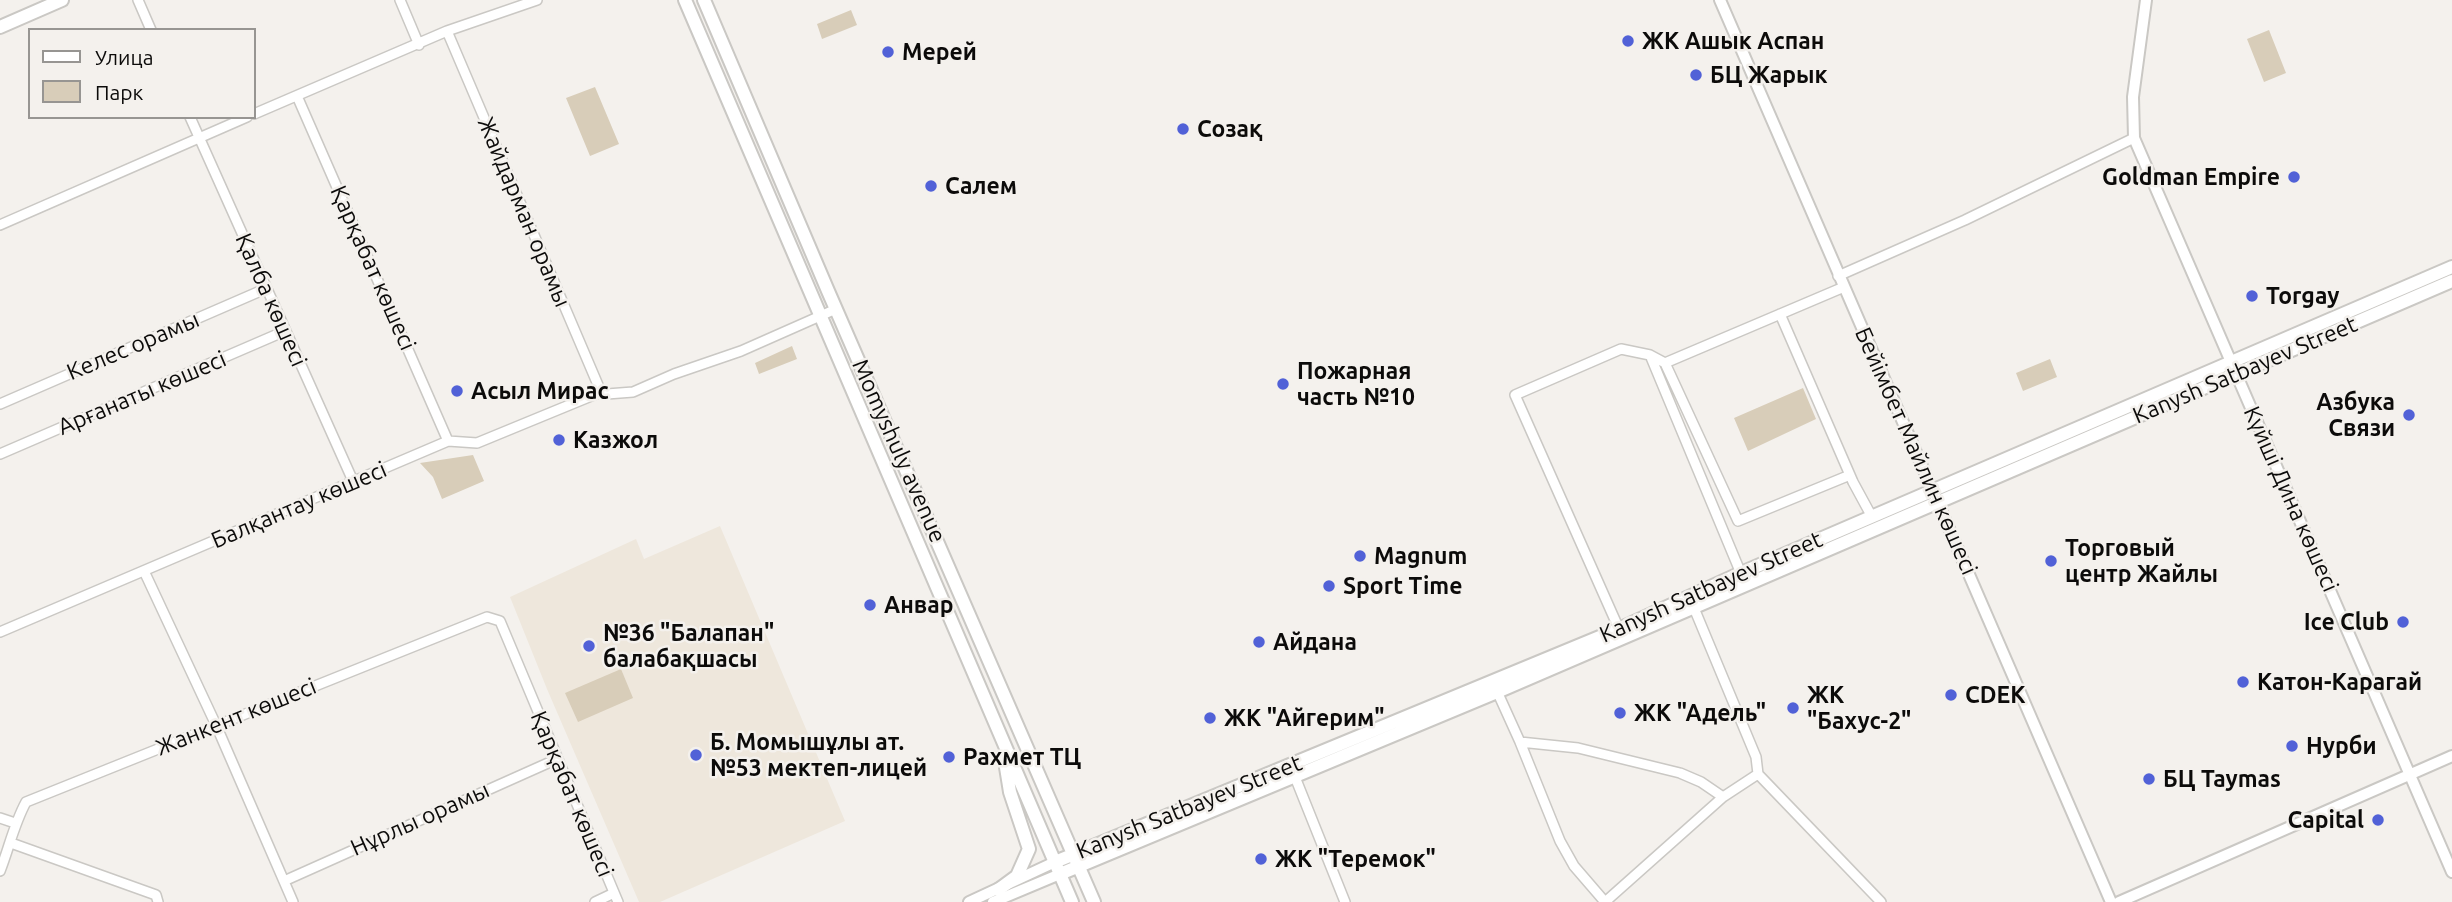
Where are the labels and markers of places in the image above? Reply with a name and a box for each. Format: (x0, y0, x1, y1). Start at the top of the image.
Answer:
place label: ЖК Ашык Аспан (1642, 27, 1824, 55)
marker: ЖК Ашык Аспан (1620, 33, 1636, 49)
place label: Мерей (902, 38, 977, 66)
marker: Мерей (880, 44, 896, 60)
place label: БЦ Жарык (1710, 61, 1827, 89)
marker: БЦ Жарык (1688, 67, 1704, 83)
place label: Созақ (1197, 115, 1263, 143)
marker: Созақ (1175, 121, 1191, 137)
place label: Goldman Empire (2102, 163, 2280, 191)
marker: Goldman Empire (2286, 169, 2302, 185)
place label: Салем (945, 172, 1017, 200)
marker: Салем (923, 178, 939, 194)
place label: Torgay (2266, 282, 2339, 310)
marker: Torgay (2244, 288, 2260, 304)
place label: Пожарная часть №10 (1297, 357, 1415, 411)
marker: Пожарная часть №10 (1275, 376, 1291, 392)
place label: Асыл Мирас (471, 377, 609, 405)
marker: Асыл Мирас (449, 383, 465, 399)
place label: Азбука Связи (2316, 388, 2395, 442)
marker: Азбука Связи (2401, 407, 2417, 423)
place label: Казжол (573, 426, 658, 454)
marker: Казжол (551, 432, 567, 448)
place label: Торговый центр Жайлы (2065, 534, 2218, 588)
place label: Magnum (1374, 542, 1467, 570)
marker: Magnum (1352, 548, 1368, 564)
marker: Торговый центр Жайлы (2043, 553, 2059, 569)
place label: Sport Time (1343, 572, 1462, 600)
marker: Sport Time (1321, 578, 1337, 594)
place label: Анвар (884, 591, 954, 619)
marker: Анвар (862, 597, 878, 613)
place label: Ice Club (2304, 608, 2389, 636)
marker: Ice Club (2395, 614, 2411, 630)
place label: №36 "Балапан" балабақшасы (603, 619, 774, 673)
place label: Айдана (1273, 628, 1357, 656)
marker: Айдана (1251, 634, 1267, 650)
marker: №36 "Балапан" балабақшасы (581, 638, 597, 654)
place label: Катон-Карагай (2257, 668, 2422, 696)
marker: Катон-Карагай (2235, 674, 2251, 690)
place label: ЖК "Бахус-2" (1807, 681, 1911, 735)
place label: CDEK (1965, 681, 2025, 709)
marker: CDEK (1943, 687, 1959, 703)
place label: ЖК "Адель" (1634, 699, 1766, 727)
marker: ЖК "Бахус-2" (1785, 700, 1801, 716)
place label: ЖК "Айгерим" (1224, 704, 1385, 732)
marker: ЖК "Адель" (1612, 705, 1628, 721)
marker: ЖК "Айгерим" (1202, 710, 1218, 726)
place label: Б. Момышұлы ат. №53 мектеп-лицей (710, 728, 927, 782)
place label: Нурби (2306, 732, 2376, 760)
marker: Нурби (2284, 738, 2300, 754)
place label: Рахмет ТЦ (963, 743, 1081, 771)
marker: Б. Момышұлы ат. №53 мектеп-лицей (688, 747, 704, 763)
marker: Рахмет ТЦ (941, 749, 957, 765)
place label: БЦ Taymas (2163, 765, 2281, 793)
marker: БЦ Taymas (2141, 771, 2157, 787)
place label: Capital (2287, 806, 2364, 834)
marker: Capital (2370, 812, 2386, 828)
place label: ЖК "Теремок" (1275, 845, 1436, 873)
marker: ЖК "Теремок" (1253, 851, 1269, 867)

